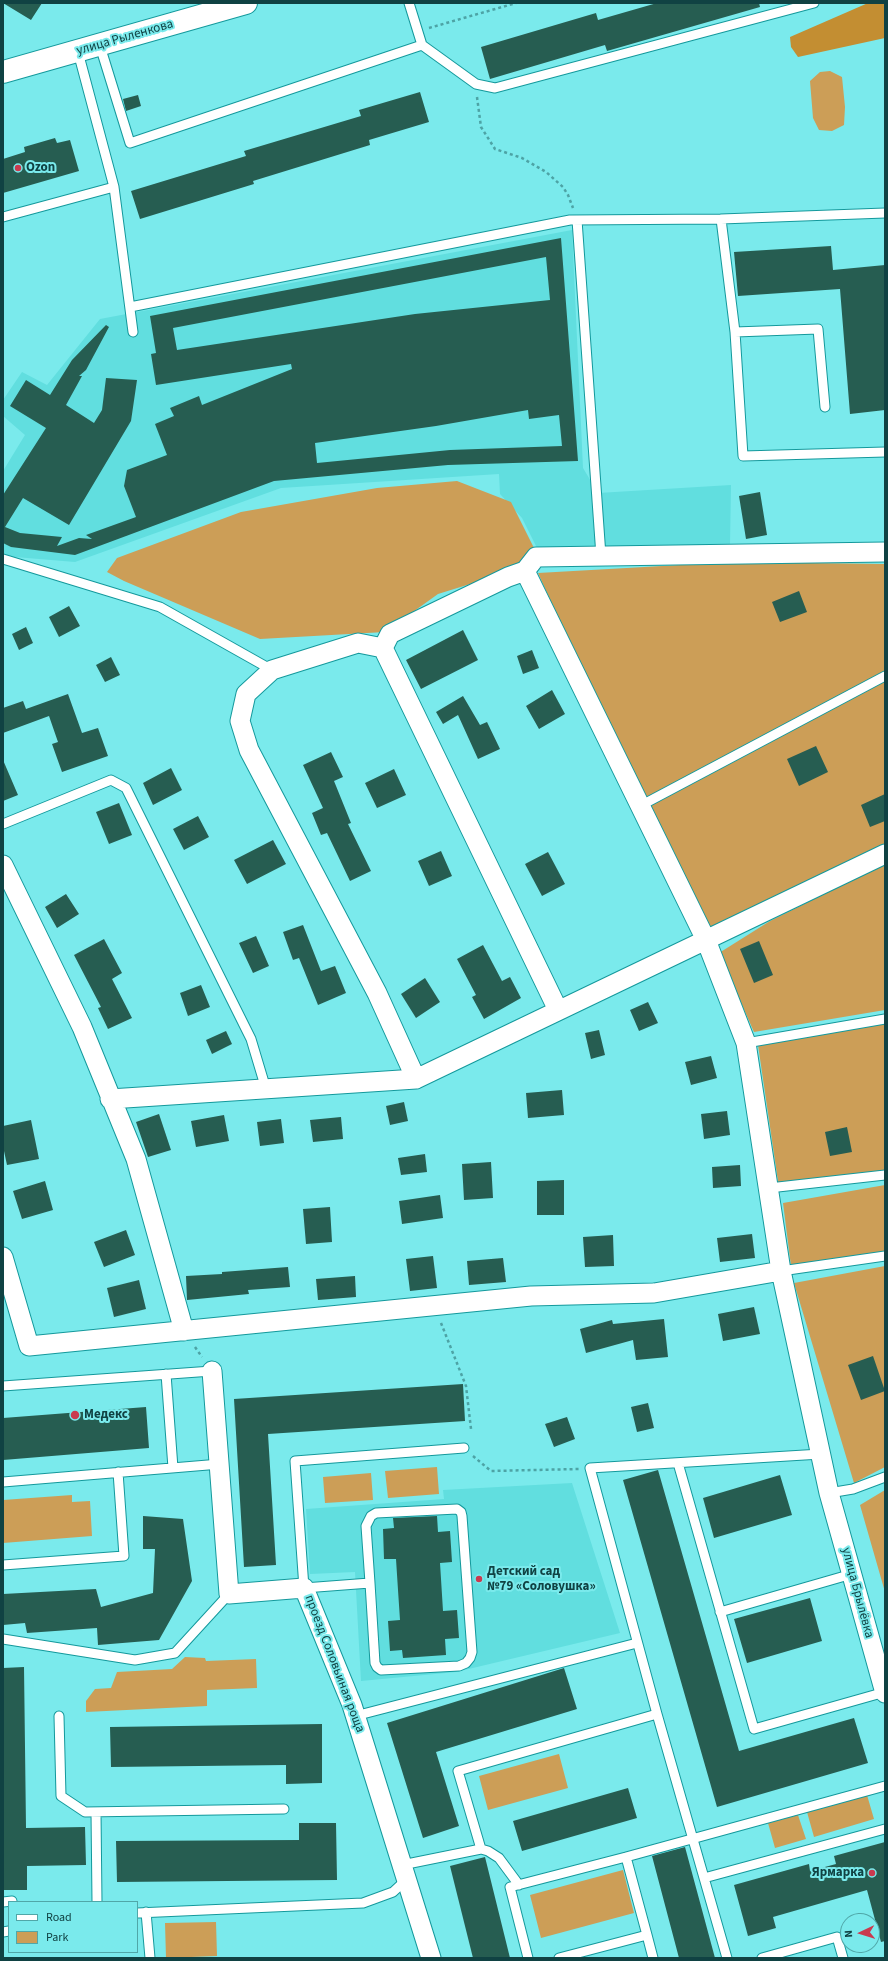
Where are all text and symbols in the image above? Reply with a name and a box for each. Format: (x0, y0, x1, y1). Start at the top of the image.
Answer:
street label: улица Рыленкова (75, 17, 175, 59)
place label: Ozon (26, 160, 55, 176)
marker: Ozon (13, 163, 23, 173)
place label: Медекс (84, 1407, 128, 1423)
marker: Медекс (69, 1409, 81, 1421)
street label: улица Брылёвка (837, 1546, 877, 1640)
place label: Детский сад №79 «Соловушка» (487, 1564, 596, 1595)
marker: Детский сад №79 «Соловушка» (474, 1574, 484, 1584)
street label: проезд Соловьиная роща (301, 1593, 367, 1735)
place label: Ярмарка (812, 1865, 864, 1881)
marker: Ярмарка (867, 1868, 877, 1878)
legend (8, 1901, 138, 1953)
text: Road (46, 1909, 72, 1926)
north arrow (840, 1913, 880, 1953)
text: Park (46, 1929, 68, 1946)
text: N (841, 1930, 856, 1938)

